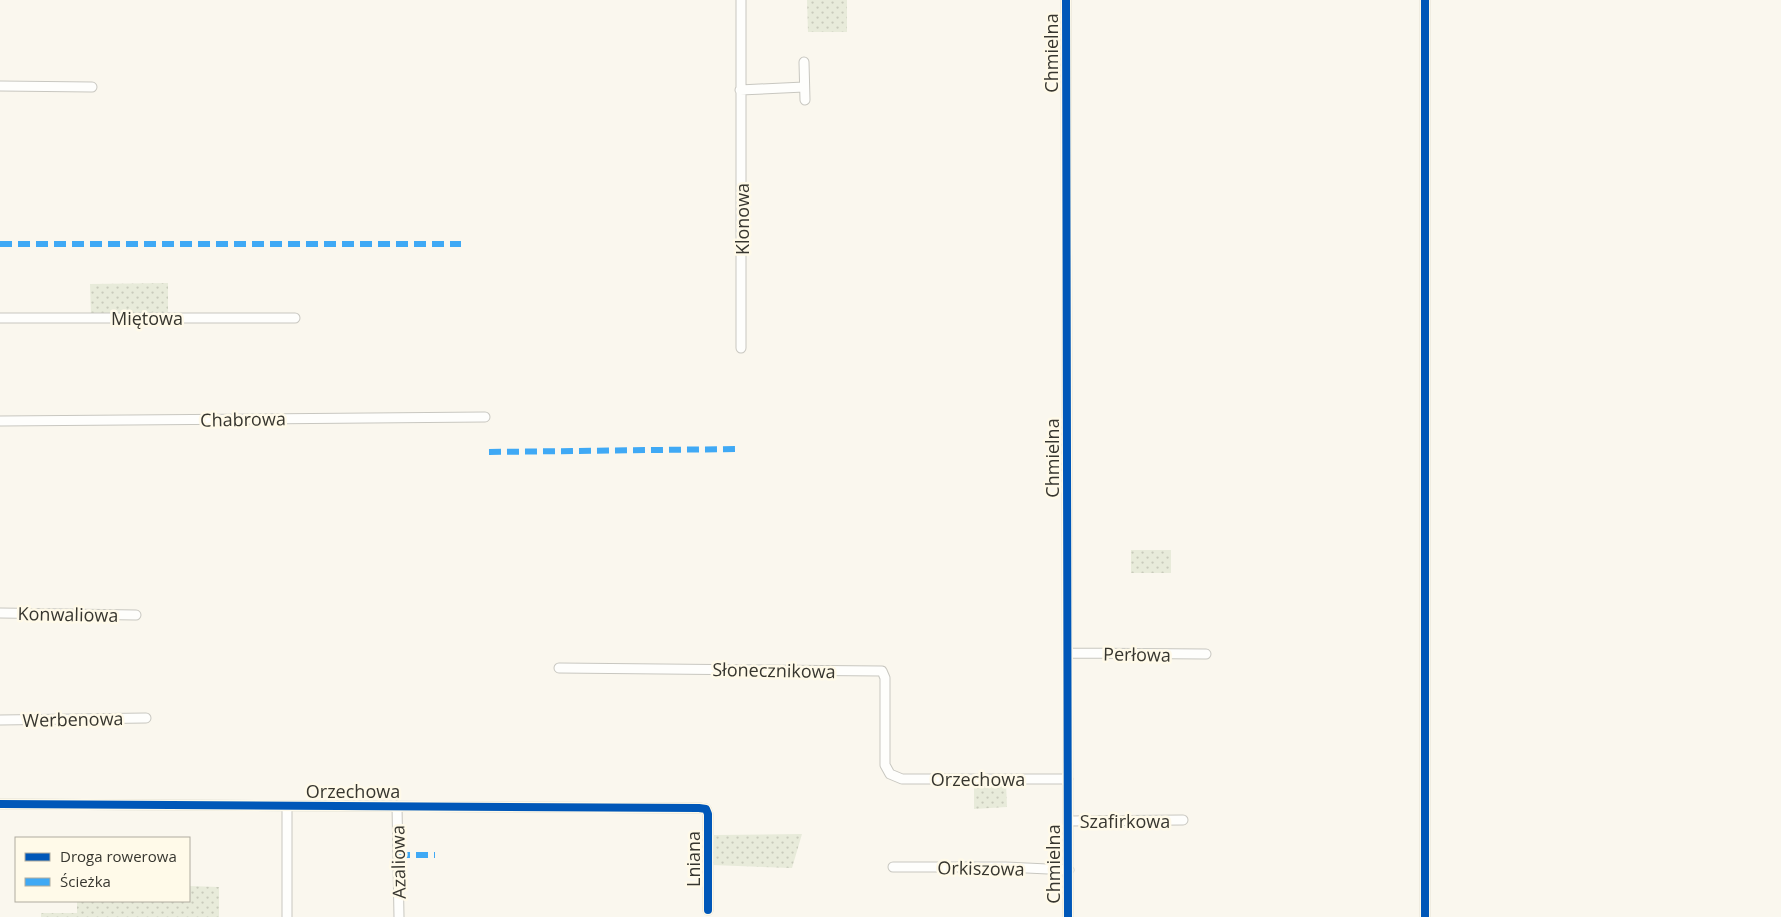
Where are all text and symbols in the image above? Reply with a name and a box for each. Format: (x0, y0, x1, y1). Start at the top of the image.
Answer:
street label: Chmielna (1039, 13, 1063, 93)
street label: Klonowa (730, 183, 754, 255)
street label: Miętowa (111, 306, 183, 330)
street label: Chabrowa (200, 406, 286, 432)
street label: Chmielna (1040, 418, 1064, 498)
street label: Konwaliowa (17, 601, 119, 627)
street label: Perłowa (1103, 641, 1171, 667)
street label: Słonecznikowa (712, 657, 836, 683)
street label: Werbenowa (22, 706, 124, 732)
street label: Orzechowa (931, 767, 1025, 791)
street label: Orzechowa (306, 779, 400, 803)
street label: Szafirkowa (1080, 809, 1170, 833)
street label: Chmielna (1041, 824, 1065, 904)
street label: Azaliowa (385, 825, 411, 899)
street label: Lniana (681, 831, 705, 887)
legend (15, 837, 190, 902)
text: Droga rowerowa (60, 846, 177, 866)
street label: Orkiszowa (937, 855, 1025, 881)
text: Ścieżka (60, 871, 111, 891)

